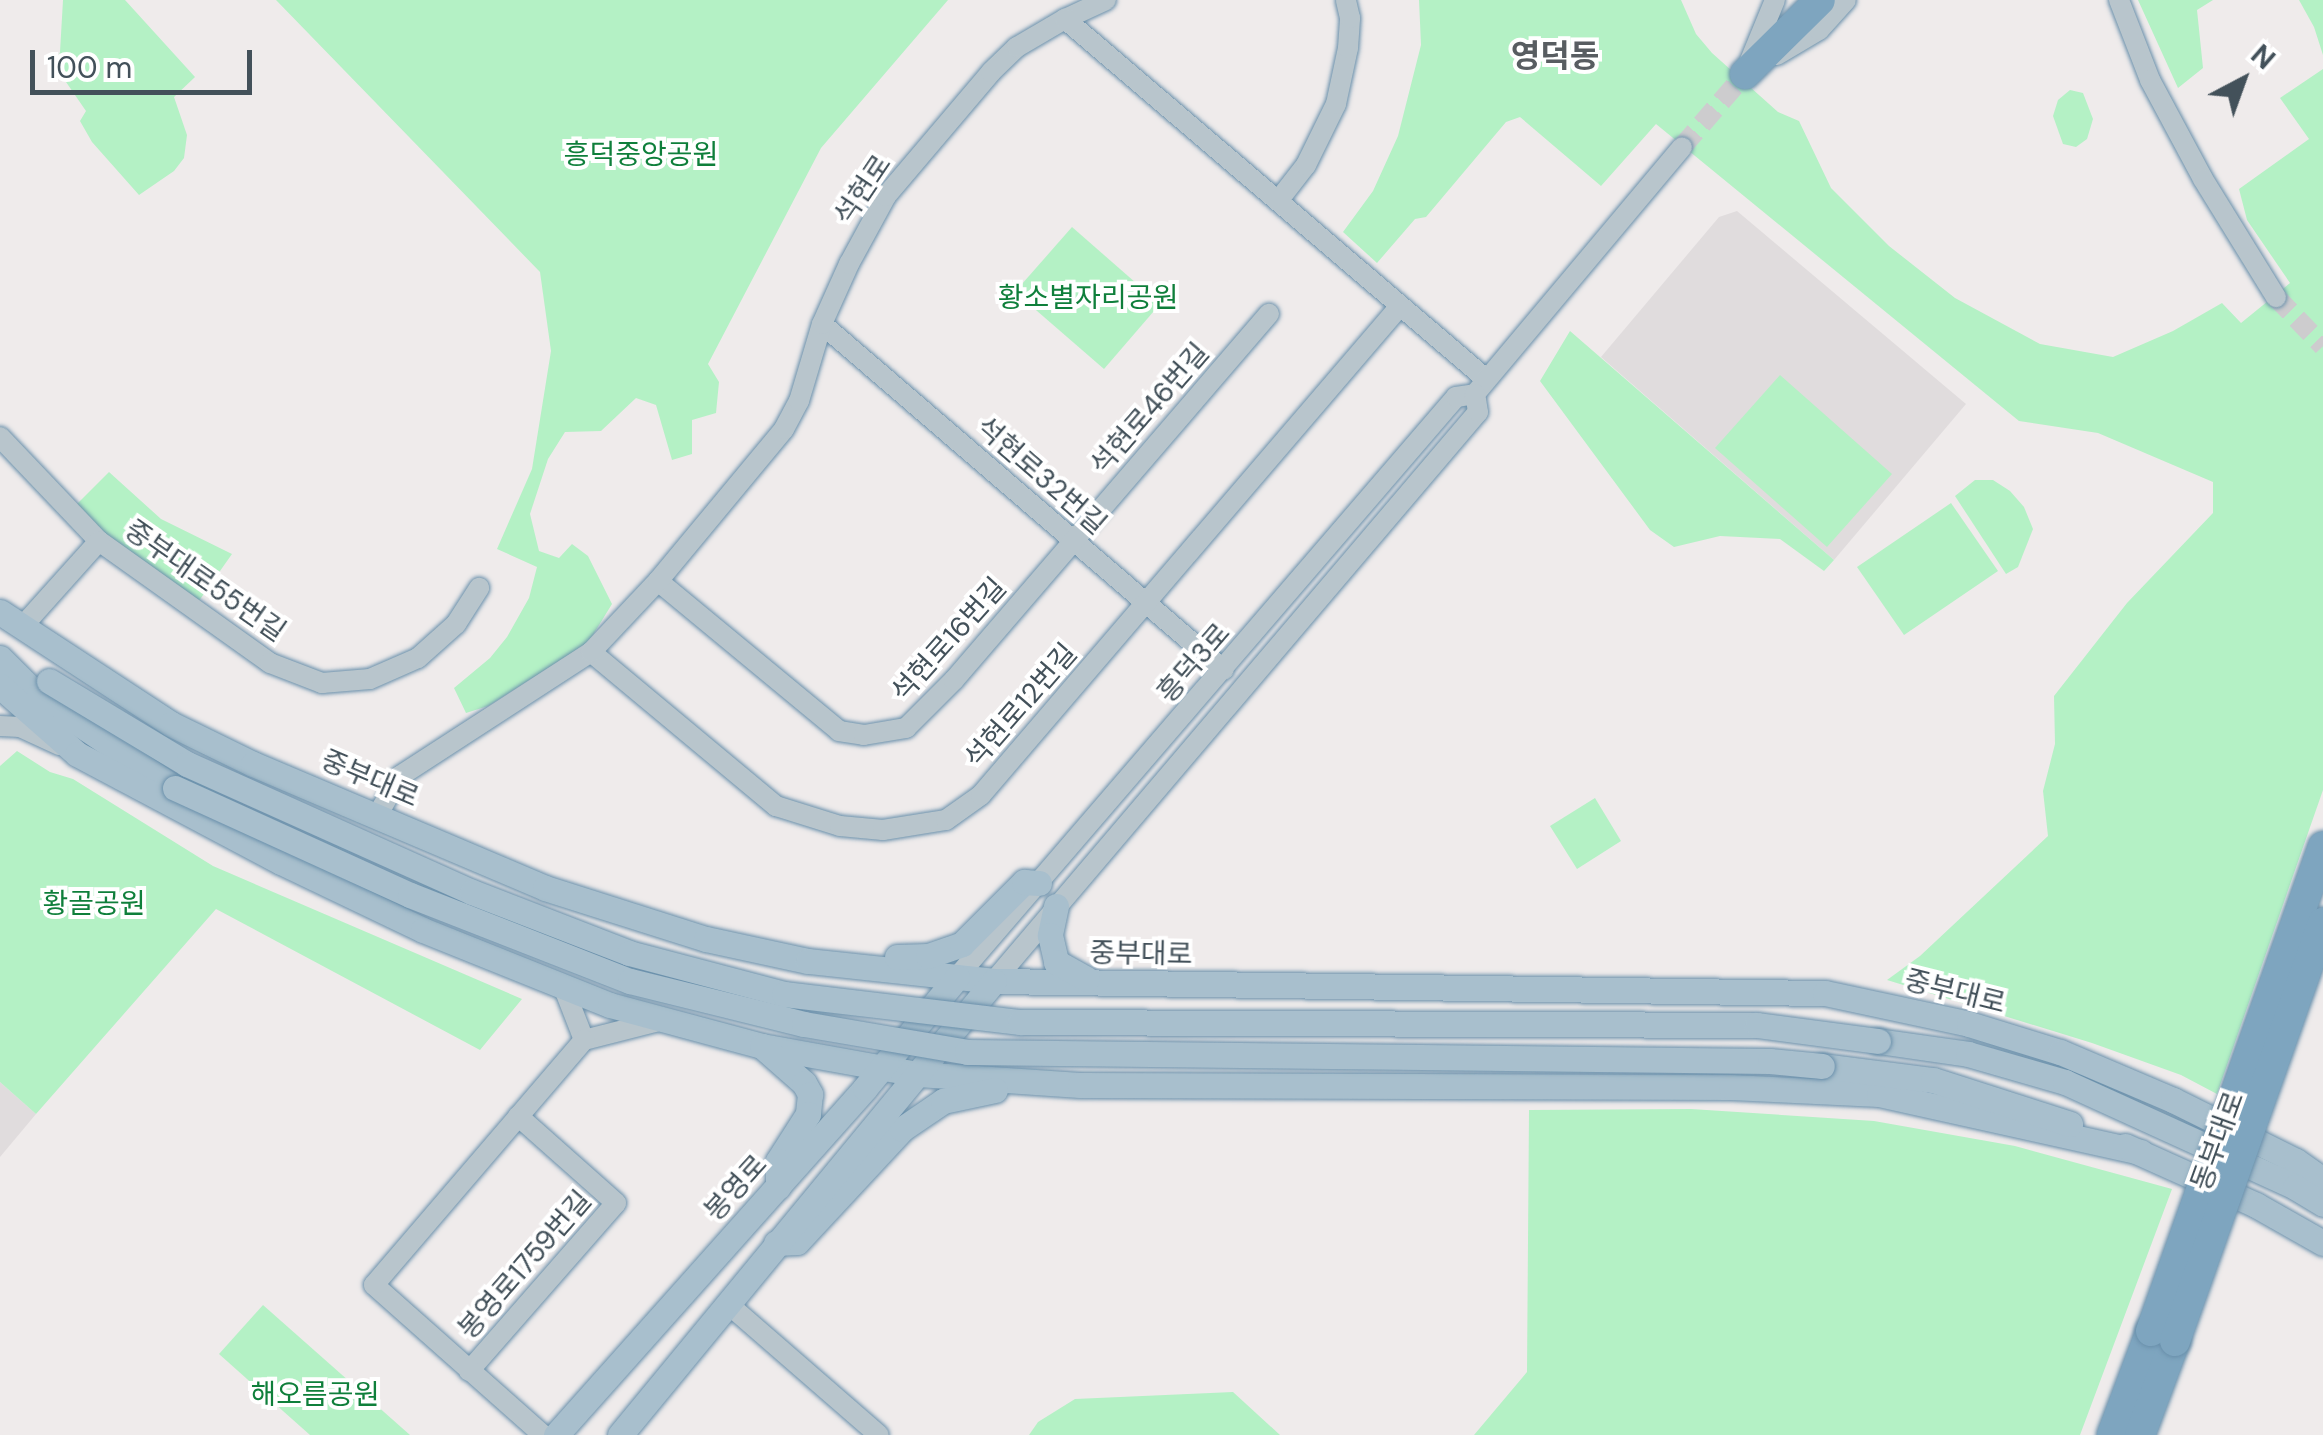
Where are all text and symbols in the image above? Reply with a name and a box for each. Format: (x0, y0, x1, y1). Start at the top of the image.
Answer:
scale bar (35, 30, 258, 92)
north arrow (2193, 30, 2293, 130)
text: N (2243, 36, 2283, 78)
district label: 영덕동 (1511, 37, 1599, 75)
text: 100 m (47, 48, 132, 87)
park label: 흥덕중앙공원 (564, 138, 718, 172)
street label: 석현로 (827, 149, 899, 231)
park label: 황소별자리공원 (998, 281, 1178, 315)
street label: 석현로46번길 (1084, 336, 1216, 482)
street label: 석현로32번길 (969, 410, 1113, 542)
street label: 중부대로55번길 (118, 513, 292, 649)
street label: 석현로16번길 (885, 571, 1013, 709)
street label: 흥덕3로 (1151, 617, 1237, 709)
street label: 석현로12번길 (958, 637, 1084, 775)
street label: 중부대로 (316, 743, 424, 815)
park label: 황골공원 (42, 887, 146, 921)
street label: 중부대로 (1089, 936, 1193, 972)
street label: 중부대로 (1901, 963, 2009, 1021)
street label: 동부대로 (2185, 1087, 2251, 1195)
street label: 봉영로 (698, 1148, 774, 1228)
street label: 봉영로1759번길 (451, 1184, 599, 1346)
park label: 해오름공원 (251, 1378, 379, 1412)

